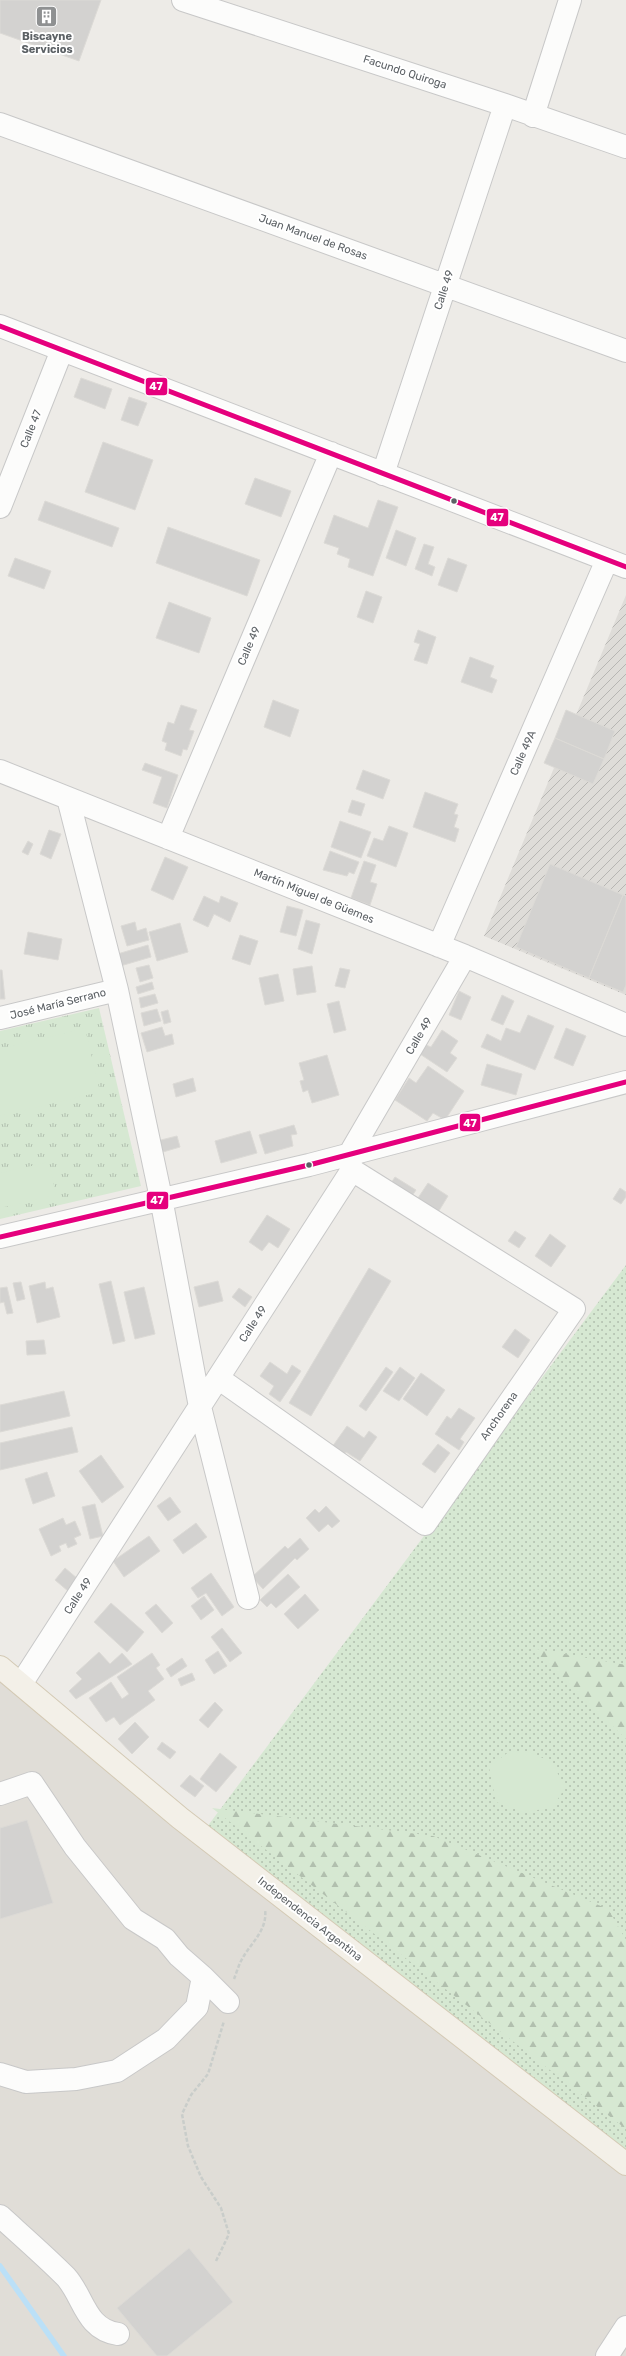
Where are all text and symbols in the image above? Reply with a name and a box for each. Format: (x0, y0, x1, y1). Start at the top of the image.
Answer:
building icon: Biscayne Servicios (34, 3, 60, 29)
place label: Biscayne Servicios (22, 30, 72, 56)
street label: Facundo Quiroga (362, 52, 448, 92)
street label: Juan Manuel de Rosas (257, 211, 370, 263)
street label: Calle 49 (432, 269, 456, 311)
line badge: 47 (145, 377, 168, 396)
text: 47 (149, 380, 163, 393)
street label: Calle 47 (18, 408, 45, 450)
unlabelled marker (449, 496, 459, 506)
line badge: 47 (486, 508, 509, 527)
text: 47 (490, 511, 504, 524)
street label: Calle 49 (235, 625, 263, 667)
street label: Calle 49A (507, 728, 539, 777)
street label: Martín Miguel de Güemes (252, 866, 376, 926)
street label: José María Serrano (9, 986, 107, 1022)
street label: Calle 49 (403, 1015, 435, 1057)
line badge: 47 (459, 1113, 481, 1132)
text: 47 (463, 1117, 477, 1130)
unlabelled marker (304, 1160, 314, 1170)
line badge: 47 (146, 1191, 169, 1210)
text: 47 (150, 1194, 164, 1207)
street label: Calle 49 (236, 1303, 270, 1345)
street label: Anchorena (478, 1389, 520, 1443)
street label: Calle 49 (61, 1575, 95, 1617)
street label: Independencia Argentina (255, 1874, 365, 1964)

